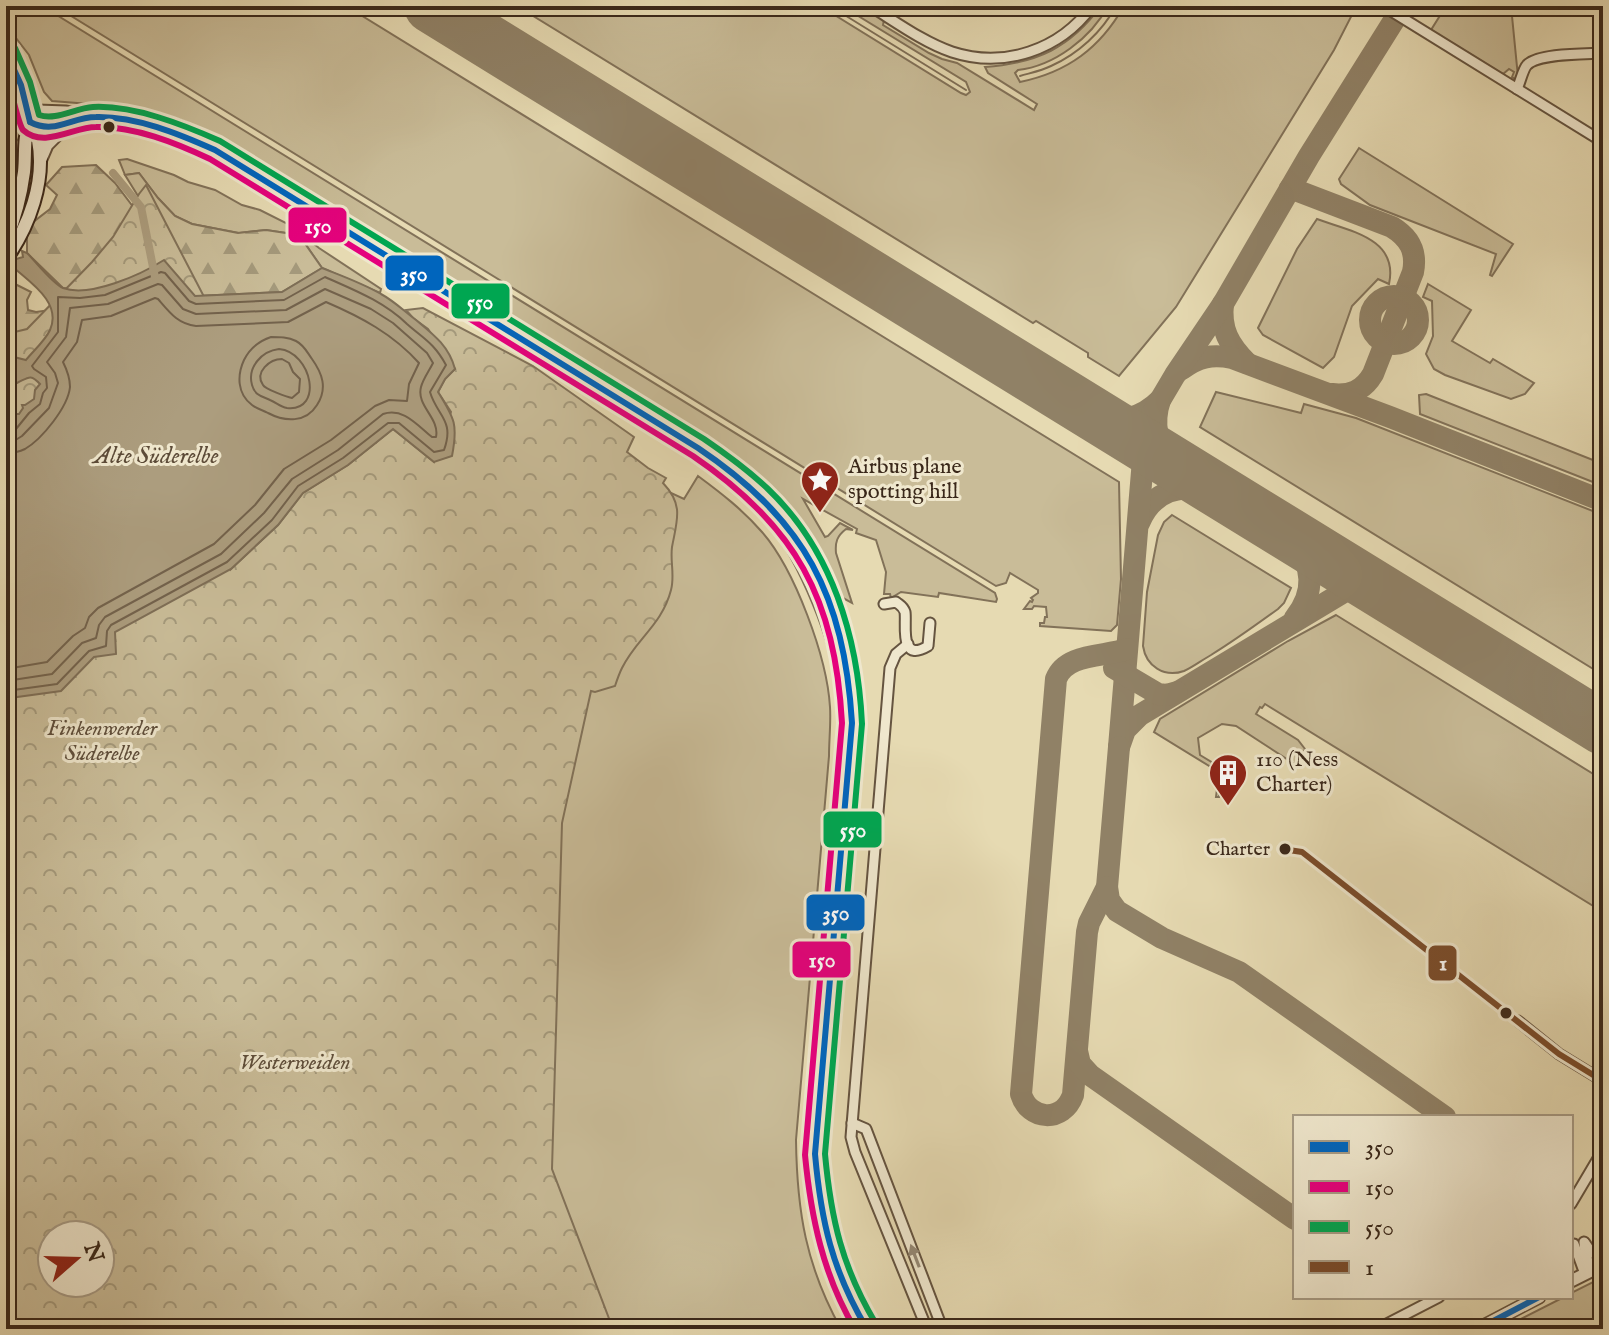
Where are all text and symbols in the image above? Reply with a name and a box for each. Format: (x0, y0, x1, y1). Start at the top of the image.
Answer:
unlabelled marker (101, 119, 117, 135)
line badge: 150 (287, 206, 348, 244)
text: 150 (305, 213, 332, 241)
line badge: 350 (384, 254, 445, 292)
text: 350 (401, 261, 428, 289)
line badge: 550 (450, 282, 511, 320)
text: 550 (467, 289, 494, 317)
water label: Alte Süderelbe (91, 441, 218, 472)
place label: Airbus plane spotting hill (847, 453, 962, 506)
place icon: Airbus plane spotting hill (799, 459, 841, 514)
park label: Finkenwerder Süderelbe (47, 715, 158, 768)
place label: 110 (Ness Charter) (1256, 746, 1338, 799)
building icon: 110 (Ness Charter) (1207, 752, 1249, 807)
line badge: 550 (822, 810, 883, 849)
text: 550 (840, 817, 867, 845)
place label: Charter (1206, 837, 1271, 862)
marker: Charter (1277, 841, 1293, 857)
line badge: 350 (805, 893, 866, 932)
text: 350 (823, 900, 850, 928)
line badge: 150 (791, 940, 852, 979)
line badge: 1 (1427, 944, 1458, 982)
text: 150 (809, 947, 836, 975)
text: 1 (1439, 950, 1447, 978)
unlabelled marker (1498, 1005, 1514, 1021)
park label: Westerweiden (240, 1049, 350, 1077)
legend (1293, 1115, 1573, 1299)
text: 350 (1365, 1133, 1394, 1164)
text: 150 (1365, 1173, 1394, 1204)
text: 550 (1365, 1213, 1394, 1244)
north arrow (36, 1219, 116, 1299)
text: N (76, 1238, 109, 1267)
one-way arrow (908, 1244, 921, 1268)
text: 1 (1365, 1253, 1374, 1284)

